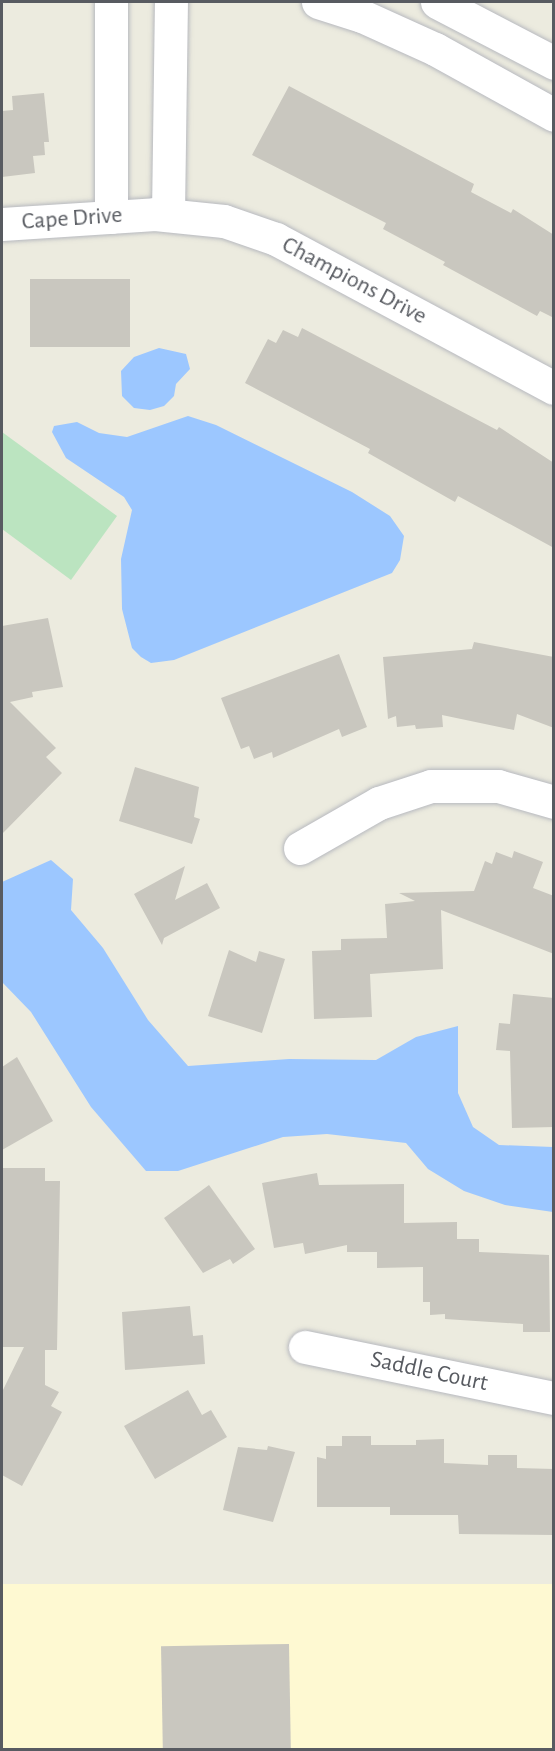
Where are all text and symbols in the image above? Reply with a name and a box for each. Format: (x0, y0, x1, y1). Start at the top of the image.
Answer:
street label: Cape Drive (21, 201, 123, 237)
street label: Champions Drive (277, 231, 431, 331)
street label: Saddle Court (368, 1346, 490, 1398)

